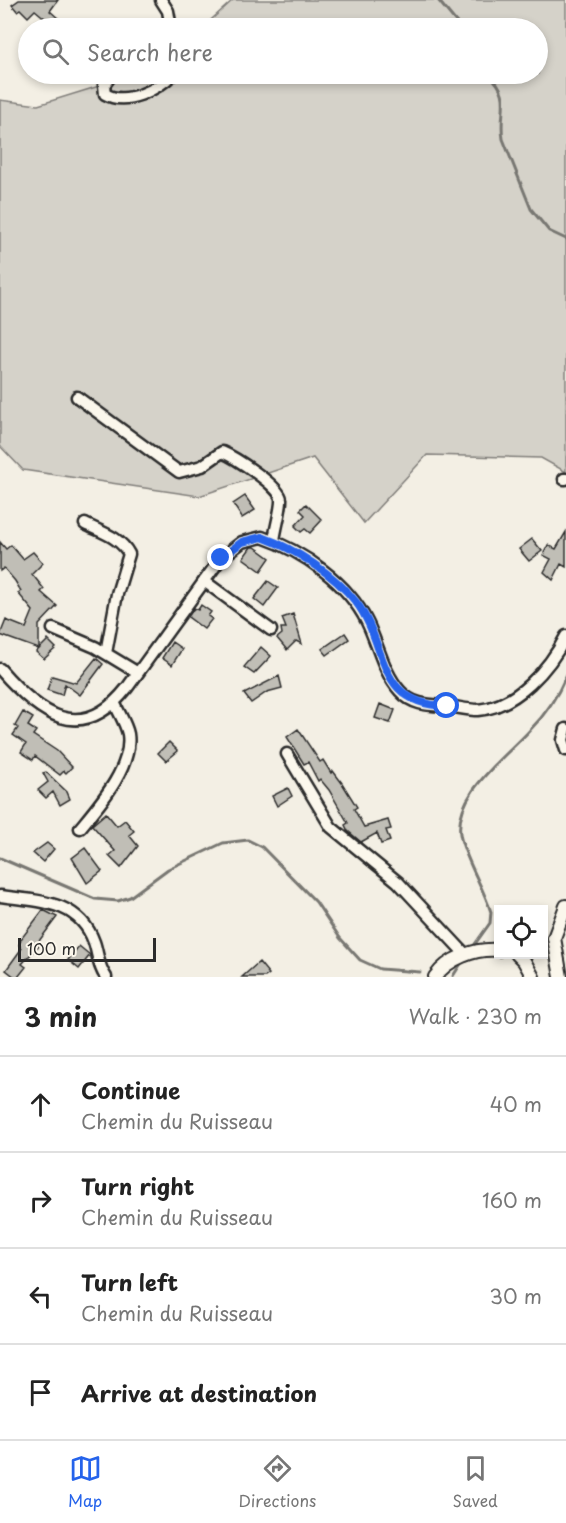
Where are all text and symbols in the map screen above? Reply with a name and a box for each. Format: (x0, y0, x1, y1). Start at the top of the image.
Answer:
search box (18, 18, 548, 84)
icon: search (39, 35, 72, 68)
text: Search here (87, 35, 213, 68)
route end (207, 544, 233, 570)
route start (433, 692, 459, 718)
map controls (494, 905, 548, 959)
button: locate (494, 905, 548, 959)
scale bar (18, 935, 156, 962)
text: 100 m (27, 936, 76, 960)
text: 3 min (24, 997, 97, 1036)
text: Walk · 230 m (409, 1001, 542, 1031)
text: Continue (81, 1073, 180, 1106)
icon: ahead (24, 1088, 57, 1121)
text: 40 m (490, 1089, 542, 1119)
text: Chemin du Ruisseau (81, 1106, 273, 1136)
text: Turn right (81, 1169, 194, 1202)
icon: right (24, 1184, 57, 1217)
text: 160 m (482, 1185, 542, 1215)
text: Chemin du Ruisseau (81, 1202, 273, 1232)
text: Turn left (81, 1265, 178, 1298)
icon: left (24, 1280, 57, 1313)
text: 30 m (489, 1281, 542, 1311)
text: Chemin du Ruisseau (81, 1298, 273, 1328)
icon: arrive (24, 1376, 57, 1409)
text: Arrive at destination (81, 1376, 317, 1409)
tab: Map (68, 1452, 102, 1512)
tab: Directions (238, 1452, 316, 1512)
tab: Saved (452, 1452, 498, 1512)

